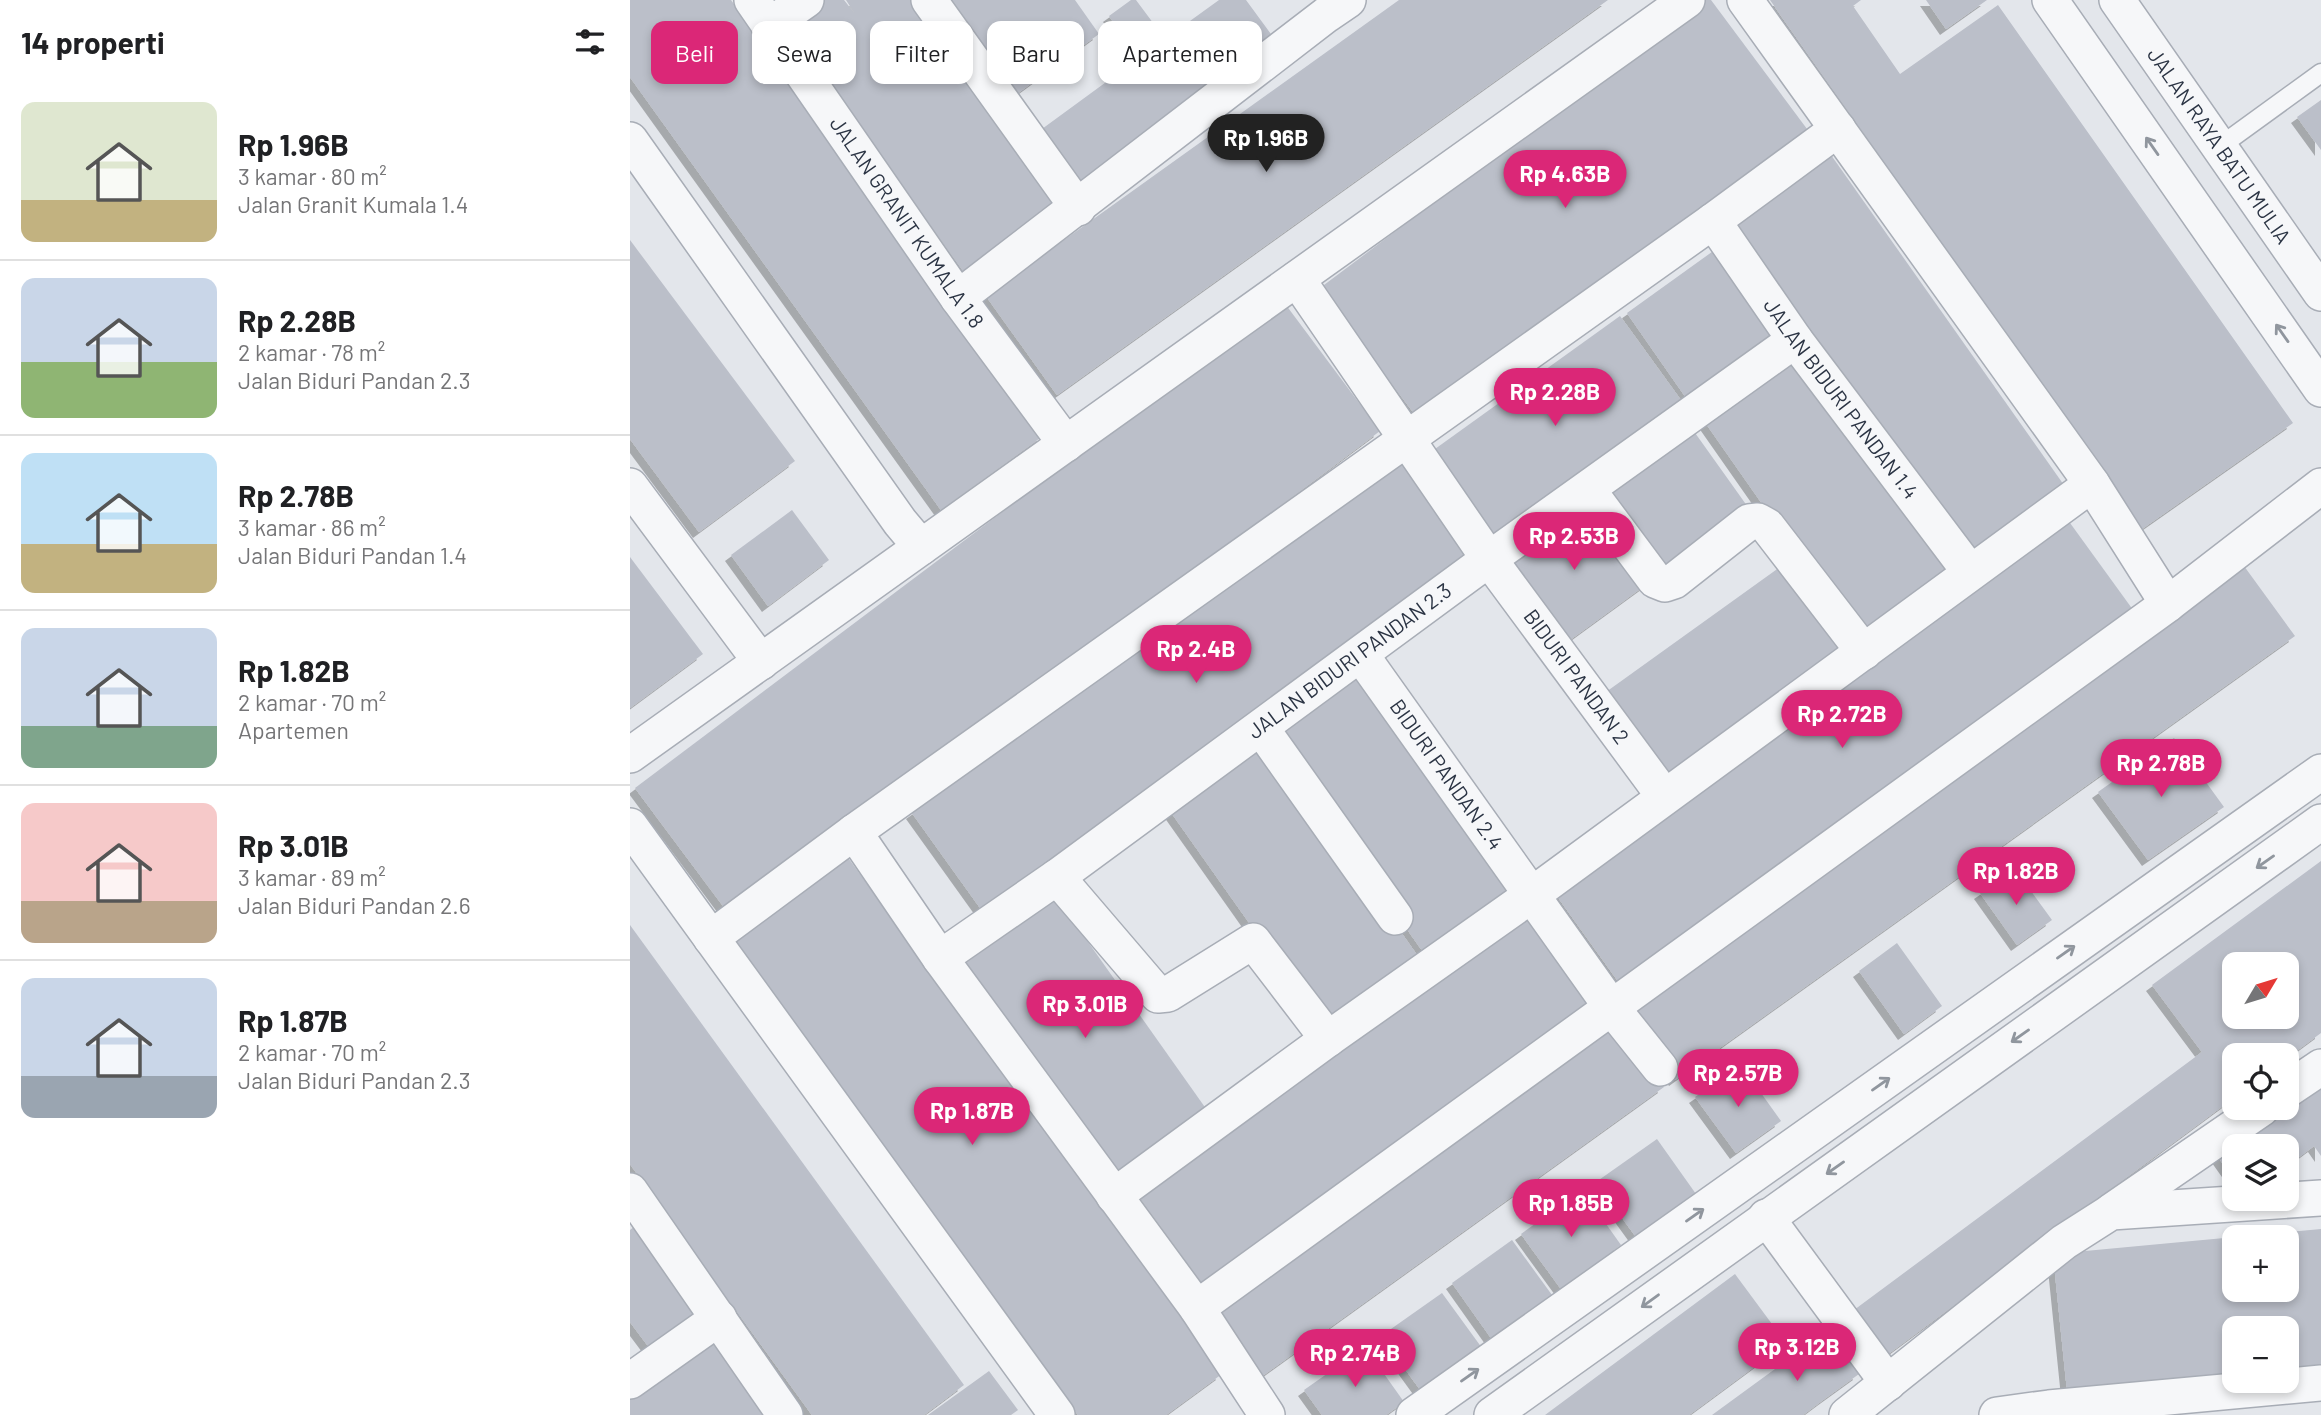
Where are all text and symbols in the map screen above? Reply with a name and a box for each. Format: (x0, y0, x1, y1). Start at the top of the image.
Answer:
chip: Beli (651, 21, 738, 84)
chip: Sewa (752, 21, 856, 84)
chip: Filter (870, 21, 973, 84)
chip: Baru (987, 21, 1084, 84)
chip: Apartemen (1098, 21, 1262, 84)
icon: filters (571, 23, 609, 61)
text: 14 properti (21, 24, 165, 60)
street label: JALAN RAYA BATU MULIA (2143, 42, 2297, 248)
street label: JALAN GRANIT KUMALA 1.8 (825, 111, 990, 332)
pin: Rp 1.96B (1194, 114, 1338, 174)
text: Rp 1.96B (1224, 123, 1308, 151)
text: Rp 1.96B (238, 126, 349, 162)
icon: home (77, 130, 161, 214)
one-way arrow (2145, 137, 2159, 156)
pin: Rp 4.63B (1493, 150, 1637, 210)
text: Rp 4.63B (1520, 159, 1610, 187)
text: 3 kamar · 80 m² (238, 162, 387, 190)
text: Jalan Granit Kumala 1.4 (238, 190, 468, 218)
street label: JALAN BIDURI PANDAN 1.4 (1759, 293, 1924, 503)
text: Rp 2.28B (238, 302, 356, 338)
icon: home (77, 306, 161, 390)
one-way arrow (2275, 324, 2289, 343)
text: 2 kamar · 78 m² (238, 338, 385, 366)
text: Jalan Biduri Pandan 2.3 (238, 366, 470, 394)
pin: Rp 2.28B (1483, 368, 1627, 428)
text: Rp 2.28B (1510, 377, 1600, 405)
text: Rp 2.78B (238, 477, 354, 513)
icon: home (77, 481, 161, 565)
pin: Rp 2.53B (1502, 512, 1646, 572)
text: 3 kamar · 86 m² (238, 513, 386, 541)
text: Rp 2.53B (1529, 521, 1619, 549)
text: Jalan Biduri Pandan 1.4 (238, 541, 467, 569)
street label: JALAN BIDURI PANDAN 2.3 (1242, 577, 1456, 743)
street label: BIDURI PANDAN 2 (1519, 604, 1635, 748)
pin: Rp 2.4B (1131, 626, 1261, 685)
text: Rp 2.4B (1156, 634, 1236, 662)
text: Rp 1.82B (238, 652, 350, 688)
icon: home (77, 656, 161, 740)
text: 2 kamar · 70 m² (238, 688, 386, 716)
pin: Rp 2.72B (1770, 690, 1914, 750)
street label: BIDURI PANDAN 2.4 (1385, 694, 1509, 854)
text: Rp 2.72B (1797, 699, 1887, 727)
text: Apartemen (238, 716, 349, 744)
pin: Rp 2.78B (2089, 740, 2233, 799)
text: Rp 2.78B (2117, 748, 2206, 776)
text: Rp 3.01B (238, 827, 349, 863)
icon: home (77, 831, 161, 915)
pin: Rp 1.82B (1944, 848, 2088, 907)
one-way arrow (2256, 854, 2275, 869)
text: Rp 1.82B (1973, 856, 2059, 884)
text: 3 kamar · 89 m² (238, 863, 386, 891)
text: Jalan Biduri Pandan 2.6 (238, 891, 470, 919)
one-way arrow (2056, 945, 2075, 959)
north arrow (2222, 952, 2300, 1029)
map controls (2222, 952, 2299, 1393)
pin: Rp 3.01B (1013, 981, 1157, 1040)
text: Rp 3.01B (1042, 989, 1128, 1017)
text: Rp 1.87B (238, 1002, 348, 1038)
icon: home (77, 1006, 161, 1090)
one-way arrow (2011, 1029, 2030, 1043)
text: 2 kamar · 70 m² (238, 1038, 386, 1066)
button: locate (2222, 1043, 2299, 1120)
pin: Rp 2.57B (1666, 1050, 1810, 1109)
text: Rp 2.57B (1694, 1058, 1782, 1086)
text: Jalan Biduri Pandan 2.3 (238, 1066, 470, 1094)
one-way arrow (1871, 1076, 1890, 1091)
pin: Rp 1.87B (900, 1088, 1044, 1147)
text: Rp 1.87B (930, 1096, 1014, 1124)
button: layers (2222, 1134, 2299, 1211)
one-way arrow (1826, 1161, 1845, 1175)
pin: Rp 1.85B (1499, 1180, 1643, 1239)
text: Rp 1.85B (1528, 1188, 1614, 1216)
one-way arrow (1685, 1208, 1704, 1222)
button: + (2222, 1225, 2299, 1302)
one-way arrow (1641, 1294, 1660, 1308)
button: − (2222, 1316, 2299, 1393)
pin: Rp 3.12B (1725, 1324, 1869, 1383)
pin: Rp 2.74B (1283, 1330, 1427, 1389)
text: Rp 3.12B (1754, 1332, 1840, 1360)
text: Rp 2.74B (1310, 1338, 1400, 1366)
one-way arrow (1460, 1368, 1479, 1383)

